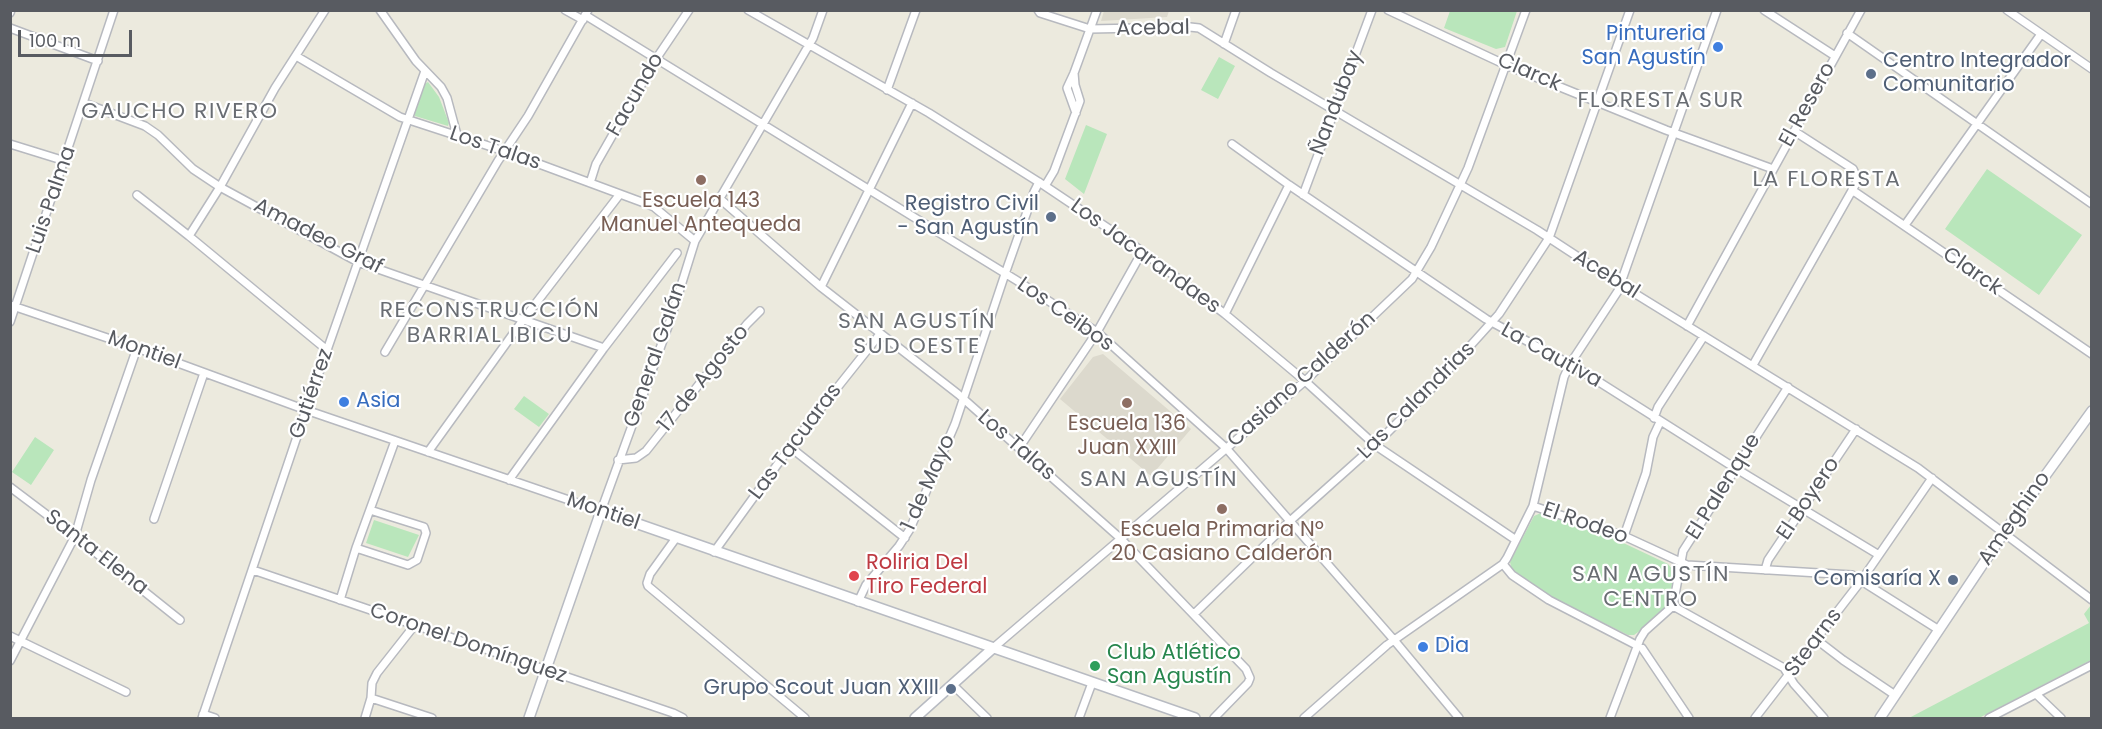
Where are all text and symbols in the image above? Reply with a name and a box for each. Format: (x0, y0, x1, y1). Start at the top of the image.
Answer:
street label: Acebal (1116, 16, 1190, 42)
scale bar (21, 18, 135, 56)
place label: Pintureria San Agustín (1581, 22, 1706, 72)
text: 100 m (29, 28, 81, 53)
marker: Pintureria San Agustín (1711, 40, 1725, 54)
street label: Ñandubay (1305, 47, 1369, 159)
street label: Clarck (1493, 48, 1565, 98)
street label: Facundo (602, 49, 670, 141)
place label: Centro Integrador Comunitario (1883, 49, 2071, 99)
street label: El Resero (1775, 58, 1841, 152)
marker: Centro Integrador Comunitario (1864, 67, 1878, 81)
district label: FLORESTA SUR (1577, 88, 1745, 114)
district label: GAUCHO RIVERO (81, 99, 279, 125)
street label: Los Talas (446, 122, 544, 176)
street label: Luis Palma (22, 143, 82, 257)
district label: LA FLORESTA (1753, 167, 1901, 193)
marker: Escuela 143 Manuel Antequeda (694, 173, 708, 187)
place label: Escuela 143 Manuel Antequeda (601, 189, 801, 239)
place label: Registro Civil - San Agustín (897, 192, 1039, 242)
street label: Amadeo Graf (249, 194, 387, 280)
street label: Los Jacarandaes (1065, 194, 1225, 320)
marker: Registro Civil - San Agustín (1044, 210, 1058, 224)
street label: Clarck (1937, 242, 2007, 302)
street label: Acebal (1568, 245, 1644, 305)
street label: Los Ceibos (1012, 273, 1118, 357)
street label: General Galán (619, 279, 693, 431)
district label: RECONSTRUCCIÓN BARRIAL IBICU (380, 298, 600, 350)
street label: Casiano Calderón (1223, 307, 1381, 453)
district label: SAN AGUSTÍN SUD OESTE (838, 309, 996, 360)
street label: La Cautiva (1496, 318, 1606, 394)
street label: 17 de Agosto (653, 320, 755, 438)
street label: Montiel (104, 326, 184, 376)
street label: Las Calandrias (1353, 337, 1481, 465)
street label: Gutiérrez (285, 346, 339, 442)
street label: Las Tacuaras (744, 379, 848, 505)
place label: Asia (356, 389, 400, 415)
marker: Asia (337, 395, 351, 409)
marker: Escuela 136 Juan XXIII (1120, 396, 1134, 410)
street label: Los Talas (972, 405, 1060, 487)
place label: Escuela 136 Juan XXIII (1068, 412, 1186, 462)
street label: El Palenque (1681, 429, 1767, 545)
street label: 1 de Mayo (897, 431, 961, 535)
street label: El Boyero (1772, 453, 1846, 545)
district label: SAN AGUSTÍN (1080, 467, 1238, 493)
street label: Ameghino (1974, 467, 2056, 571)
street label: Montiel (563, 488, 643, 536)
street label: El Rodeo (1539, 498, 1631, 550)
marker: Escuela Primaria Nº 20 Casiano Calderón (1215, 502, 1229, 516)
street label: Santa Elena (39, 505, 153, 601)
place label: Escuela Primaria Nº 20 Casiano Calderón (1111, 518, 1333, 568)
place label: Roliria Del Tiro Federal (866, 551, 987, 601)
district label: SAN AGUSTÍN CENTRO (1572, 562, 1730, 614)
place label: Comisaría X (1814, 567, 1941, 593)
marker: Roliria Del Tiro Federal (847, 569, 861, 583)
marker: Comisaría X (1946, 573, 1960, 587)
street label: Coronel Domínguez (366, 598, 570, 690)
street label: Stearns (1780, 604, 1848, 682)
place label: Dia (1435, 634, 1469, 660)
marker: Dia (1416, 640, 1430, 654)
place label: Club Atlético San Agustín (1107, 641, 1241, 691)
marker: Club Atlético San Agustín (1088, 659, 1102, 673)
place label: Grupo Scout Juan XXIII (704, 676, 939, 702)
marker: Grupo Scout Juan XXIII (944, 682, 958, 696)

